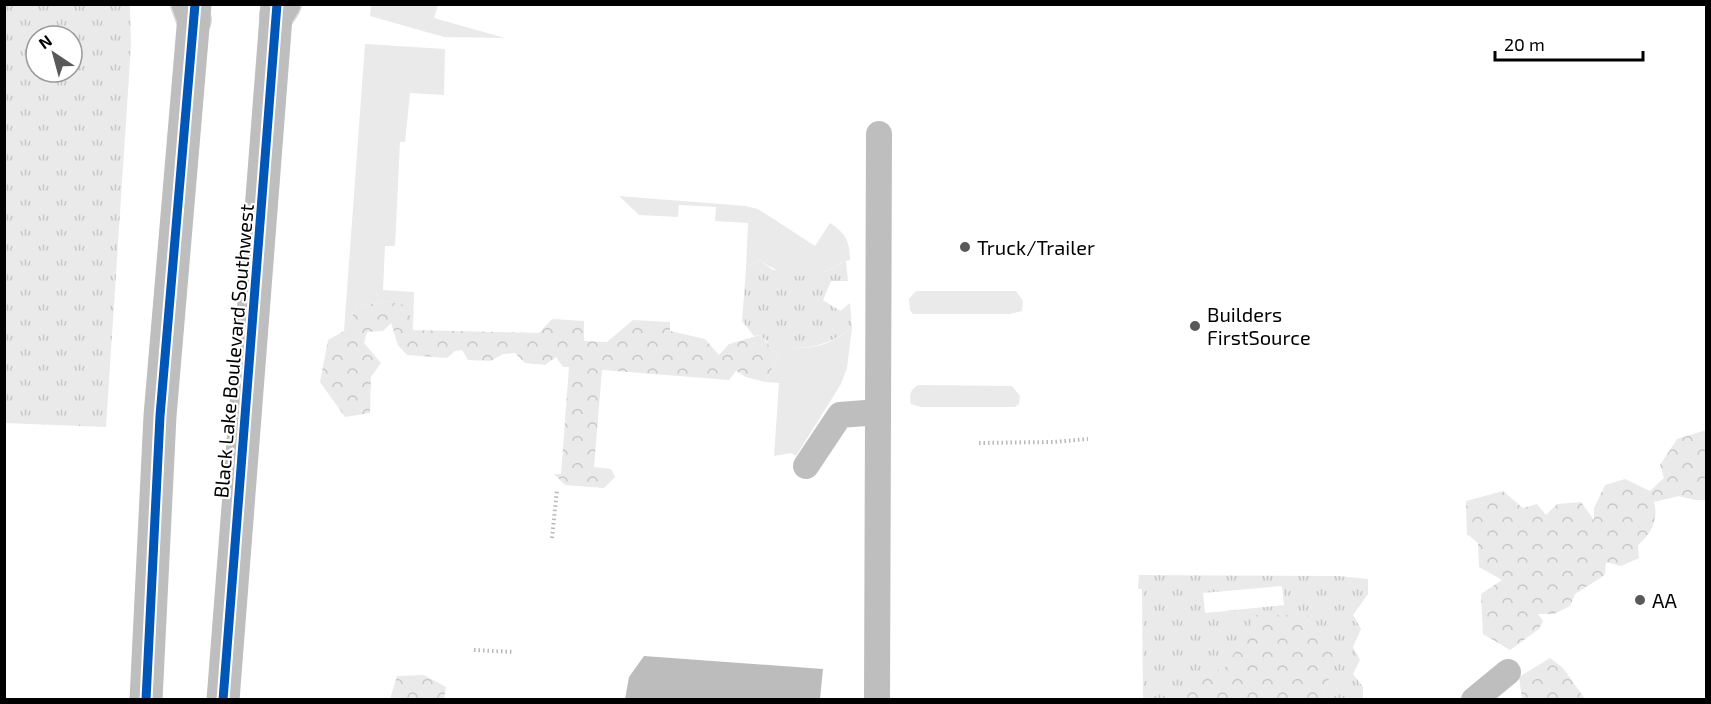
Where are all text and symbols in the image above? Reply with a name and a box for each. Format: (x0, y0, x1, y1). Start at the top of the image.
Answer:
north arrow (24, 24, 84, 84)
scale bar (1495, 24, 1644, 62)
text: N (35, 30, 55, 53)
text: 20 m (1504, 33, 1545, 55)
street label: Black Lake Boulevard Southwest (208, 203, 258, 499)
place label: Truck/Trailer (977, 235, 1095, 259)
marker: Truck/Trailer (958, 240, 972, 254)
place label: Builders FirstSource (1207, 302, 1311, 349)
marker: Builders FirstSource (1188, 319, 1202, 333)
place label: AA (1652, 588, 1677, 612)
marker: AA (1633, 593, 1647, 607)

